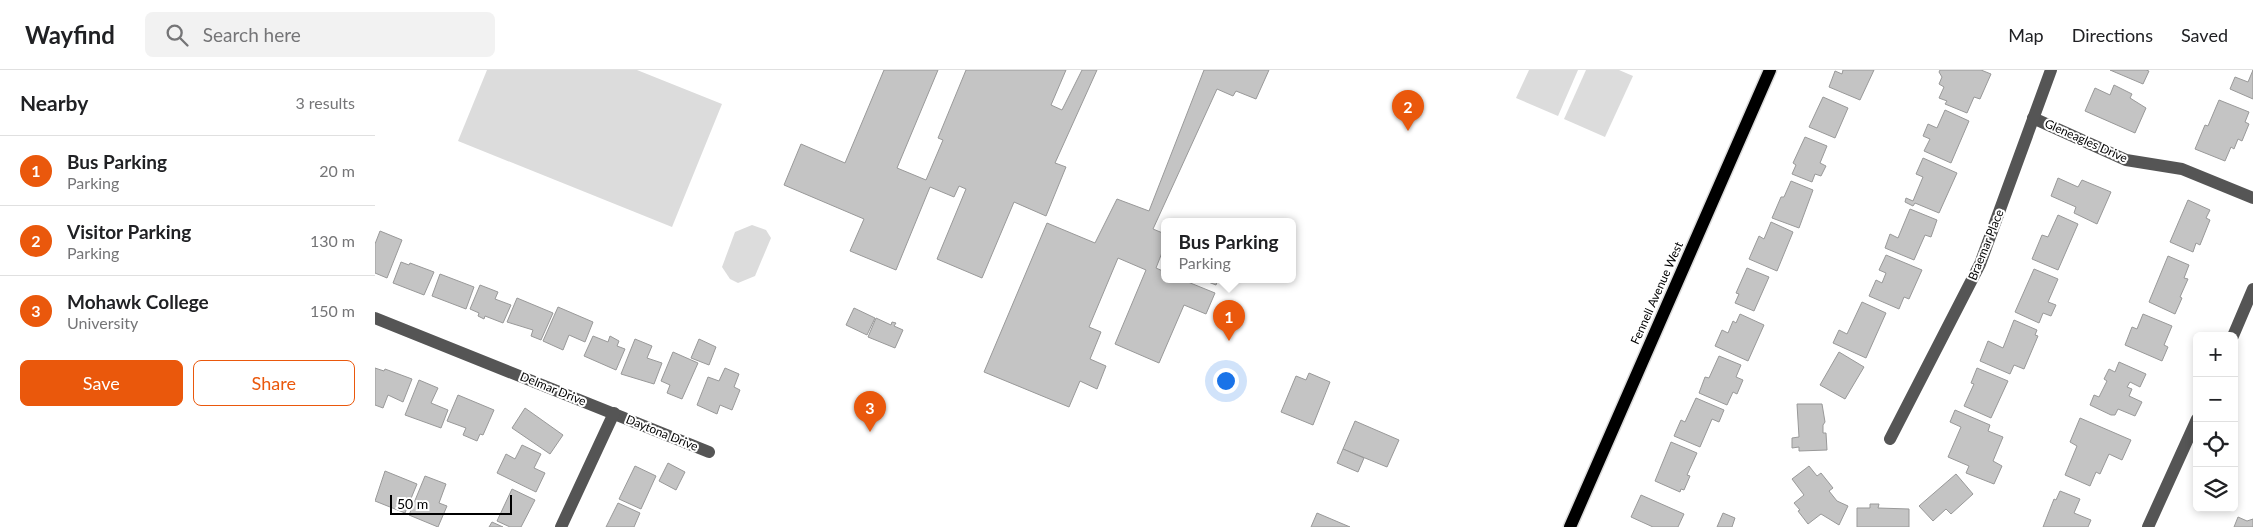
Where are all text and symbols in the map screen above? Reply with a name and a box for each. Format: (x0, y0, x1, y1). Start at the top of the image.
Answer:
search box (145, 12, 495, 57)
text: Wayfind (25, 20, 115, 49)
icon: search (163, 21, 191, 49)
text: Search here (203, 23, 301, 46)
text: Map (2008, 24, 2044, 46)
text: Directions (2072, 24, 2153, 46)
text: Saved (2181, 24, 2228, 46)
text: Nearby (20, 90, 88, 115)
pin: 2 (1392, 90, 1424, 131)
text: 3 results (295, 93, 355, 112)
street label: Gleneagles Drive (2042, 116, 2130, 166)
text: Bus Parking (67, 150, 167, 173)
text: 1 (31, 161, 41, 180)
text: 20 m (319, 161, 355, 180)
text: Parking (67, 173, 119, 192)
street label: Braemar Place (1965, 207, 2007, 282)
popup (1161, 218, 1296, 283)
text: Visitor Parking (67, 220, 191, 243)
text: Bus Parking (1179, 230, 1278, 253)
text: 2 (31, 231, 41, 250)
text: 130 m (310, 231, 355, 250)
street label: Fennell Avenue West (1627, 238, 1686, 346)
text: Parking (67, 243, 119, 262)
text: Parking (1179, 253, 1231, 272)
text: Mohawk College (67, 290, 209, 313)
pin: 1 (1213, 300, 1245, 341)
text: 3 (31, 301, 41, 320)
text: 150 m (310, 301, 355, 320)
text: University (67, 313, 138, 332)
map controls (2193, 332, 2238, 512)
button: + (2193, 332, 2238, 377)
button: Save (20, 360, 183, 406)
button: Share (193, 360, 355, 406)
your location (1213, 368, 1239, 394)
street label: Delmar Drive (518, 369, 588, 409)
button: − (2193, 377, 2238, 422)
pin: 3 (854, 391, 886, 432)
street label: Daytona Drive (624, 411, 700, 454)
button: locate (2193, 422, 2238, 467)
button: layers (2193, 467, 2238, 512)
scale bar (390, 492, 513, 515)
text: 50 m (397, 495, 428, 512)

